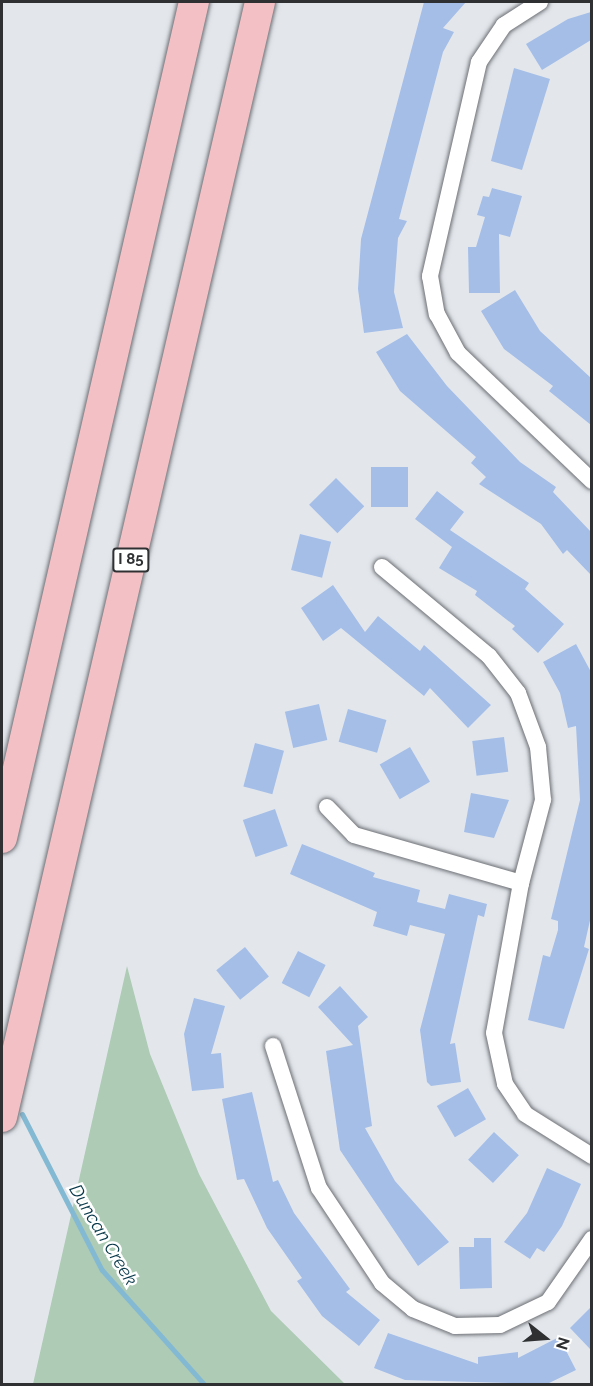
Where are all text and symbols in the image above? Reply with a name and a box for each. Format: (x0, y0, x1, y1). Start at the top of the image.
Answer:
road number: I 85 (112, 548, 150, 572)
water label: Duncan Creek (64, 1181, 142, 1289)
north arrow (515, 1308, 575, 1368)
text: N (552, 1335, 574, 1352)

